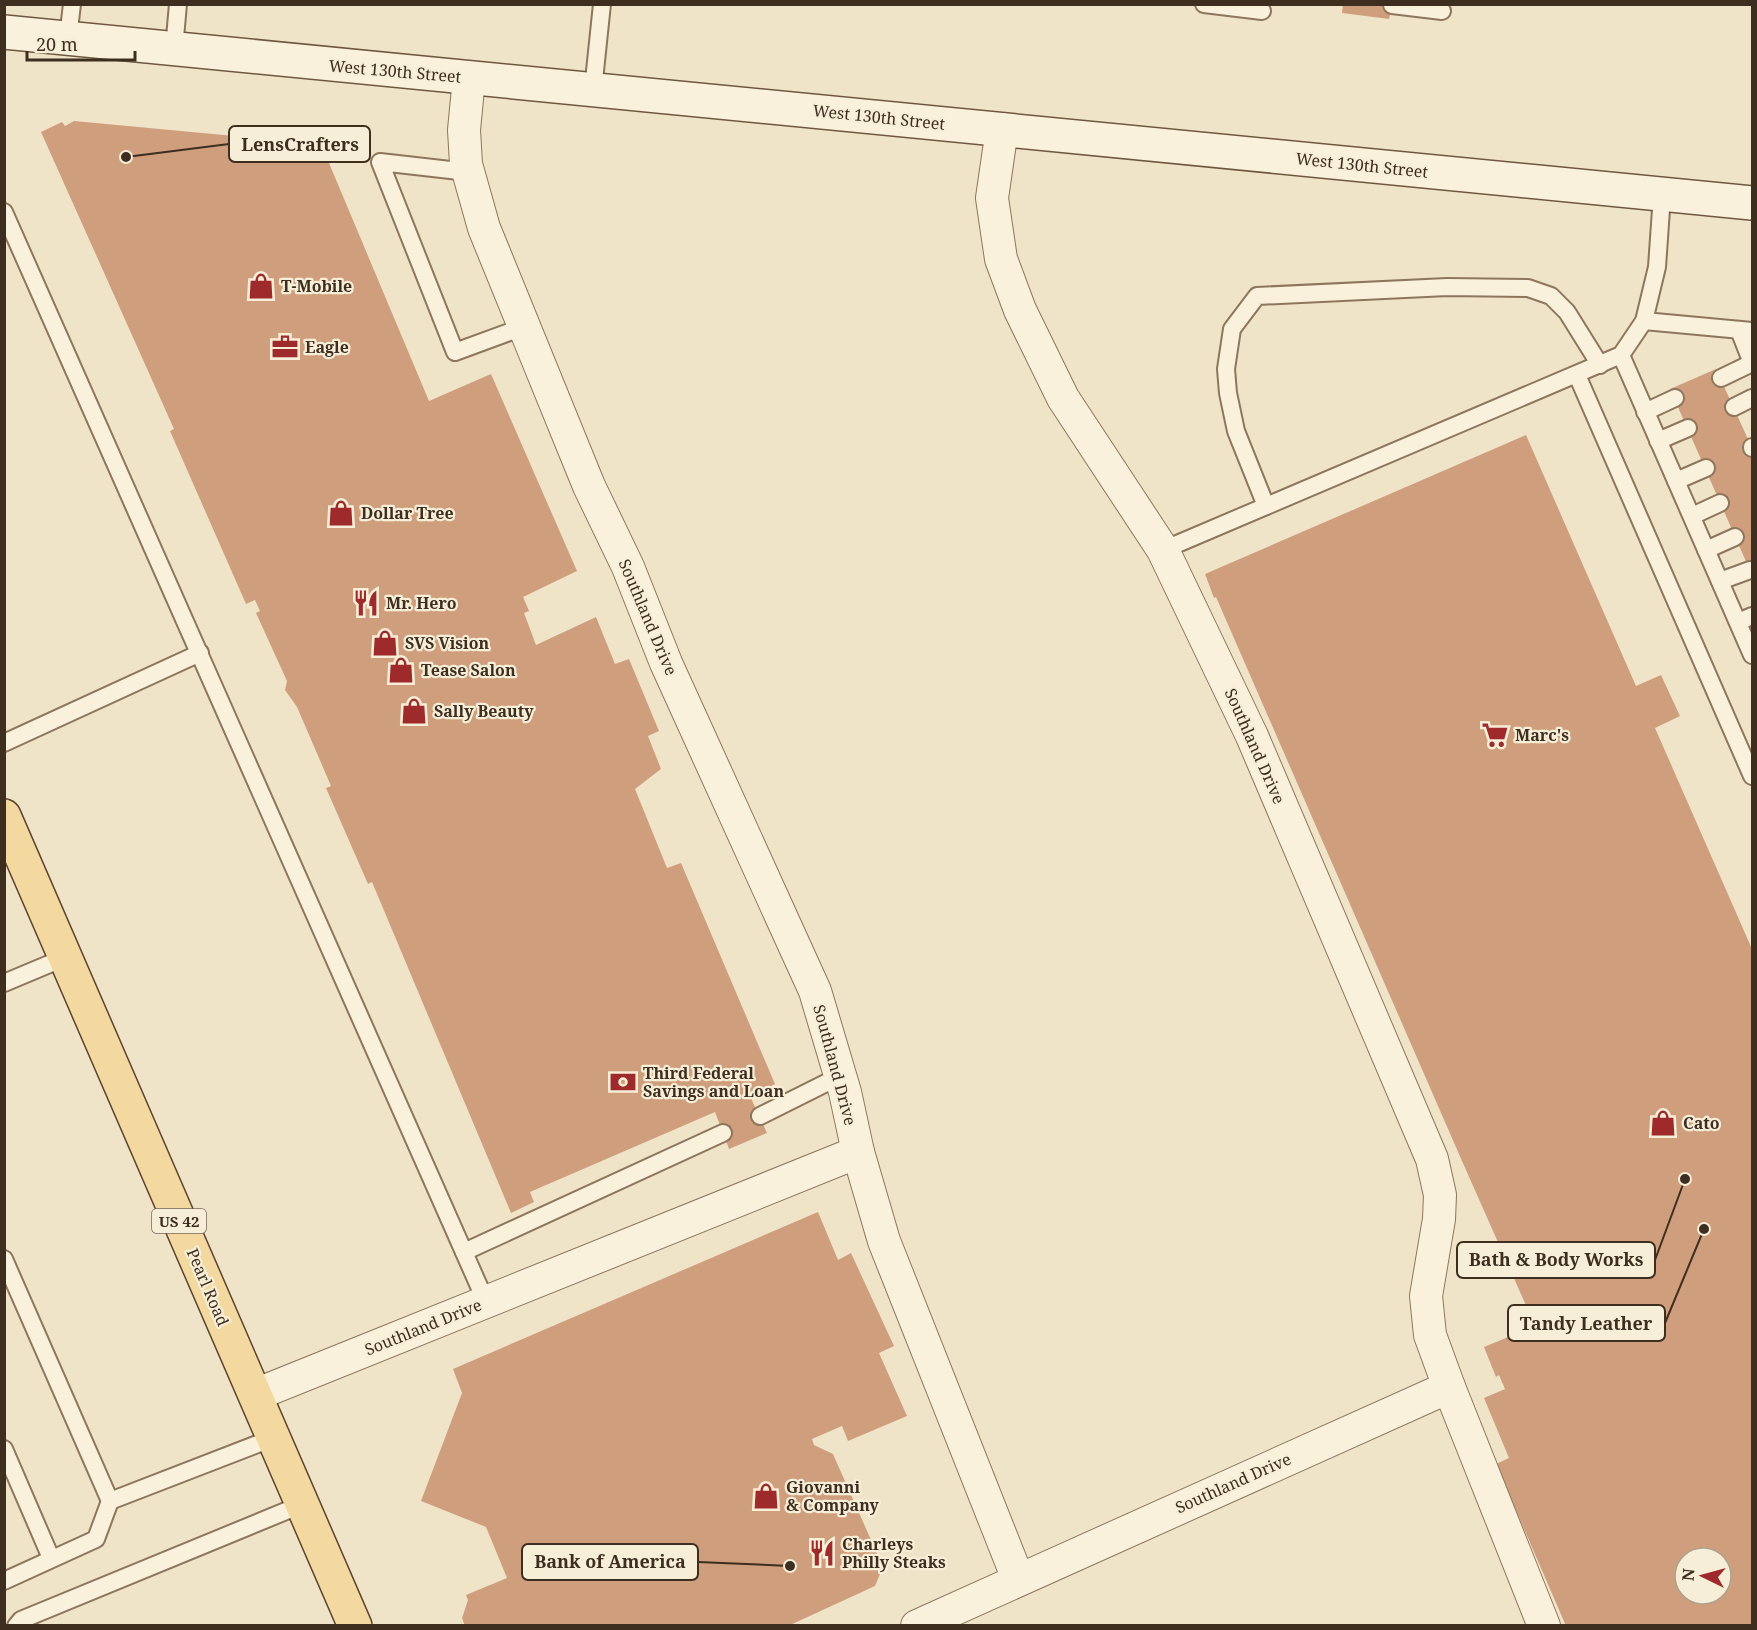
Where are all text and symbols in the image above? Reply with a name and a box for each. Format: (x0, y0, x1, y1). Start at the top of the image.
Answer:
scale bar (27, 24, 135, 62)
text: 20 m (36, 32, 78, 56)
street label: West 130th Street (328, 54, 462, 88)
street label: West 130th Street (812, 99, 947, 135)
callout: LensCrafters (229, 126, 370, 162)
text: LensCrafters (241, 132, 359, 156)
street label: West 130th Street (1295, 147, 1430, 183)
shop icon: T-Mobile (246, 271, 276, 301)
place label: T-Mobile (281, 275, 352, 297)
office icon: Eagle (270, 332, 300, 362)
place label: Eagle (305, 336, 349, 358)
shop icon: Dollar Tree (326, 498, 356, 528)
place label: Dollar Tree (361, 502, 454, 524)
street label: Southland Drive (614, 556, 682, 678)
restaurant icon: Mr. Hero (351, 588, 381, 618)
place label: Mr. Hero (386, 592, 457, 614)
shop icon: SVS Vision (370, 628, 400, 658)
place label: SVS Vision (405, 632, 489, 654)
shop icon: Tease Salon (386, 655, 416, 685)
place label: Tease Salon (421, 659, 516, 681)
street label: Southland Drive (1220, 685, 1290, 807)
shop icon: Sally Beauty (399, 696, 429, 726)
place label: Sally Beauty (434, 700, 534, 722)
supermarket icon: Marc's (1480, 720, 1510, 750)
place label: Marc's (1515, 724, 1569, 746)
street label: Southland Drive (808, 1002, 862, 1128)
place label: Third Federal Savings and Loan (643, 1062, 784, 1102)
bank icon: Third Federal Savings and Loan (608, 1067, 638, 1097)
shop icon: Cato (1648, 1108, 1678, 1138)
place label: Cato (1683, 1112, 1720, 1134)
road number: US 42 (152, 1209, 206, 1233)
callout: Bath & Body Works (1457, 1242, 1655, 1278)
street label: Pearl Road (182, 1245, 234, 1329)
text: Bath & Body Works (1469, 1247, 1644, 1271)
street label: Southland Drive (361, 1294, 485, 1360)
callout: Tandy Leather (1508, 1305, 1665, 1341)
text: Tandy Leather (1520, 1311, 1653, 1335)
street label: Southland Drive (1172, 1448, 1294, 1518)
place label: Giovanni & Company (786, 1476, 880, 1516)
shop icon: Giovanni & Company (751, 1481, 781, 1511)
place label: Charleys Philly Steaks (842, 1533, 946, 1573)
restaurant icon: Charleys Philly Steaks (807, 1538, 837, 1568)
callout: Bank of America (522, 1544, 698, 1580)
north arrow (1673, 1546, 1733, 1606)
text: Bank of America (534, 1549, 686, 1573)
text: N (1677, 1567, 1700, 1582)

